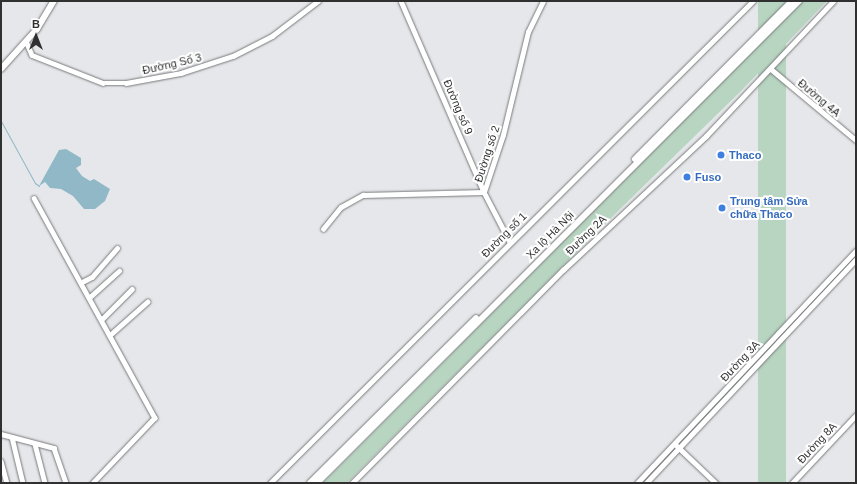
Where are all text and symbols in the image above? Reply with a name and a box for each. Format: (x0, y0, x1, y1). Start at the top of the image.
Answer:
north arrow (16, 16, 56, 56)
text: B (32, 18, 40, 30)
street label: Đường Số 3 (141, 51, 203, 77)
street label: Đường 4A (795, 76, 843, 120)
street label: Đường số 9 (440, 77, 476, 137)
street label: Đường số 2 (472, 124, 502, 184)
place label: Thaco (729, 148, 761, 162)
marker: Thaco (716, 150, 726, 160)
place label: Fuso (695, 170, 721, 184)
marker: Fuso (682, 172, 692, 182)
place label: Trung tâm Sửa chữa Thaco (730, 195, 808, 221)
marker: Trung tâm Sửa chữa Thaco (717, 203, 727, 213)
street label: Xa lộ Hà Nội (524, 209, 576, 261)
street label: Đường số 1 (479, 210, 529, 260)
street label: Đường 2A (563, 212, 609, 258)
street label: Đường 3A (718, 338, 762, 384)
street label: Đường 8A (795, 420, 839, 466)

